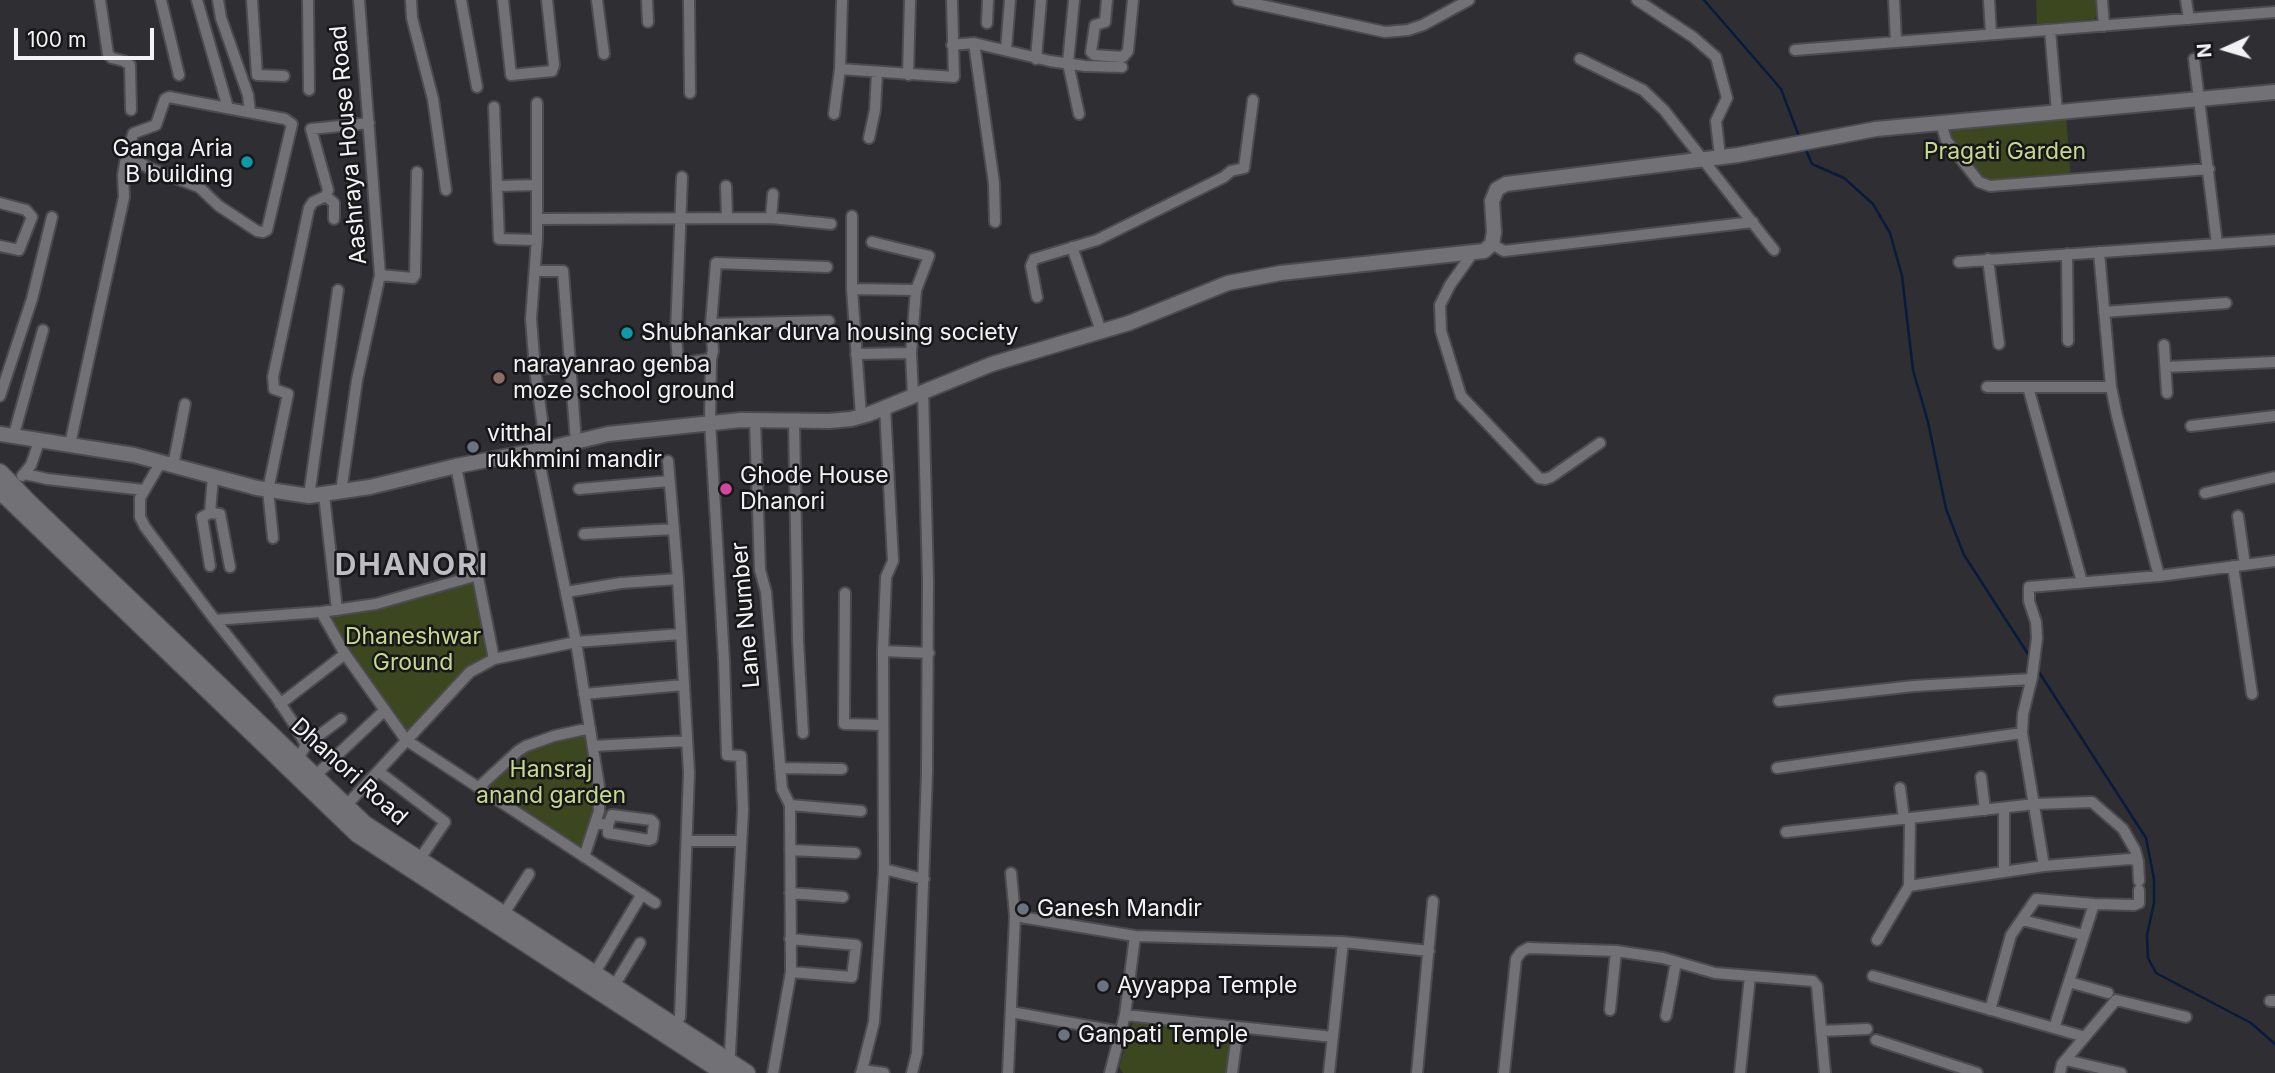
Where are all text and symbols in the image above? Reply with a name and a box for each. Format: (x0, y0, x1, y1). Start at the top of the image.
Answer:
scale bar (18, 14, 158, 58)
north arrow (2191, 14, 2261, 84)
street label: Aashraya House Road (325, 24, 373, 266)
text: 100 m (27, 27, 86, 52)
text: N (2193, 42, 2217, 59)
place label: Ganga Aria B building (112, 135, 233, 189)
park label: Pragati Garden (1924, 138, 2086, 166)
marker: Ganga Aria B building (239, 154, 255, 170)
place label: Shubhankar durva housing society (641, 319, 1019, 347)
marker: Shubhankar durva housing society (619, 325, 635, 341)
place label: narayanrao genba moze school ground (513, 351, 735, 405)
marker: narayanrao genba moze school ground (491, 370, 507, 386)
place label: vitthal rukhmini mandir (487, 420, 662, 474)
marker: vitthal rukhmini mandir (465, 439, 481, 455)
place label: Ghode House Dhanori (740, 462, 889, 516)
marker: Ghode House Dhanori (718, 481, 734, 497)
street label: Lane Number (726, 541, 766, 689)
district label: DHANORI (336, 548, 488, 584)
park label: Dhaneshwar Ground (345, 623, 481, 677)
street label: Dhanori Road (285, 713, 413, 831)
park label: Hansraj anand garden (476, 756, 626, 810)
place label: Ganesh Mandir (1037, 895, 1202, 923)
marker: Ganesh Mandir (1015, 901, 1031, 917)
place label: Ayyappa Temple (1117, 972, 1297, 1000)
marker: Ayyappa Temple (1095, 978, 1111, 994)
place label: Ganpati Temple (1078, 1021, 1248, 1049)
marker: Ganpati Temple (1056, 1027, 1072, 1043)

